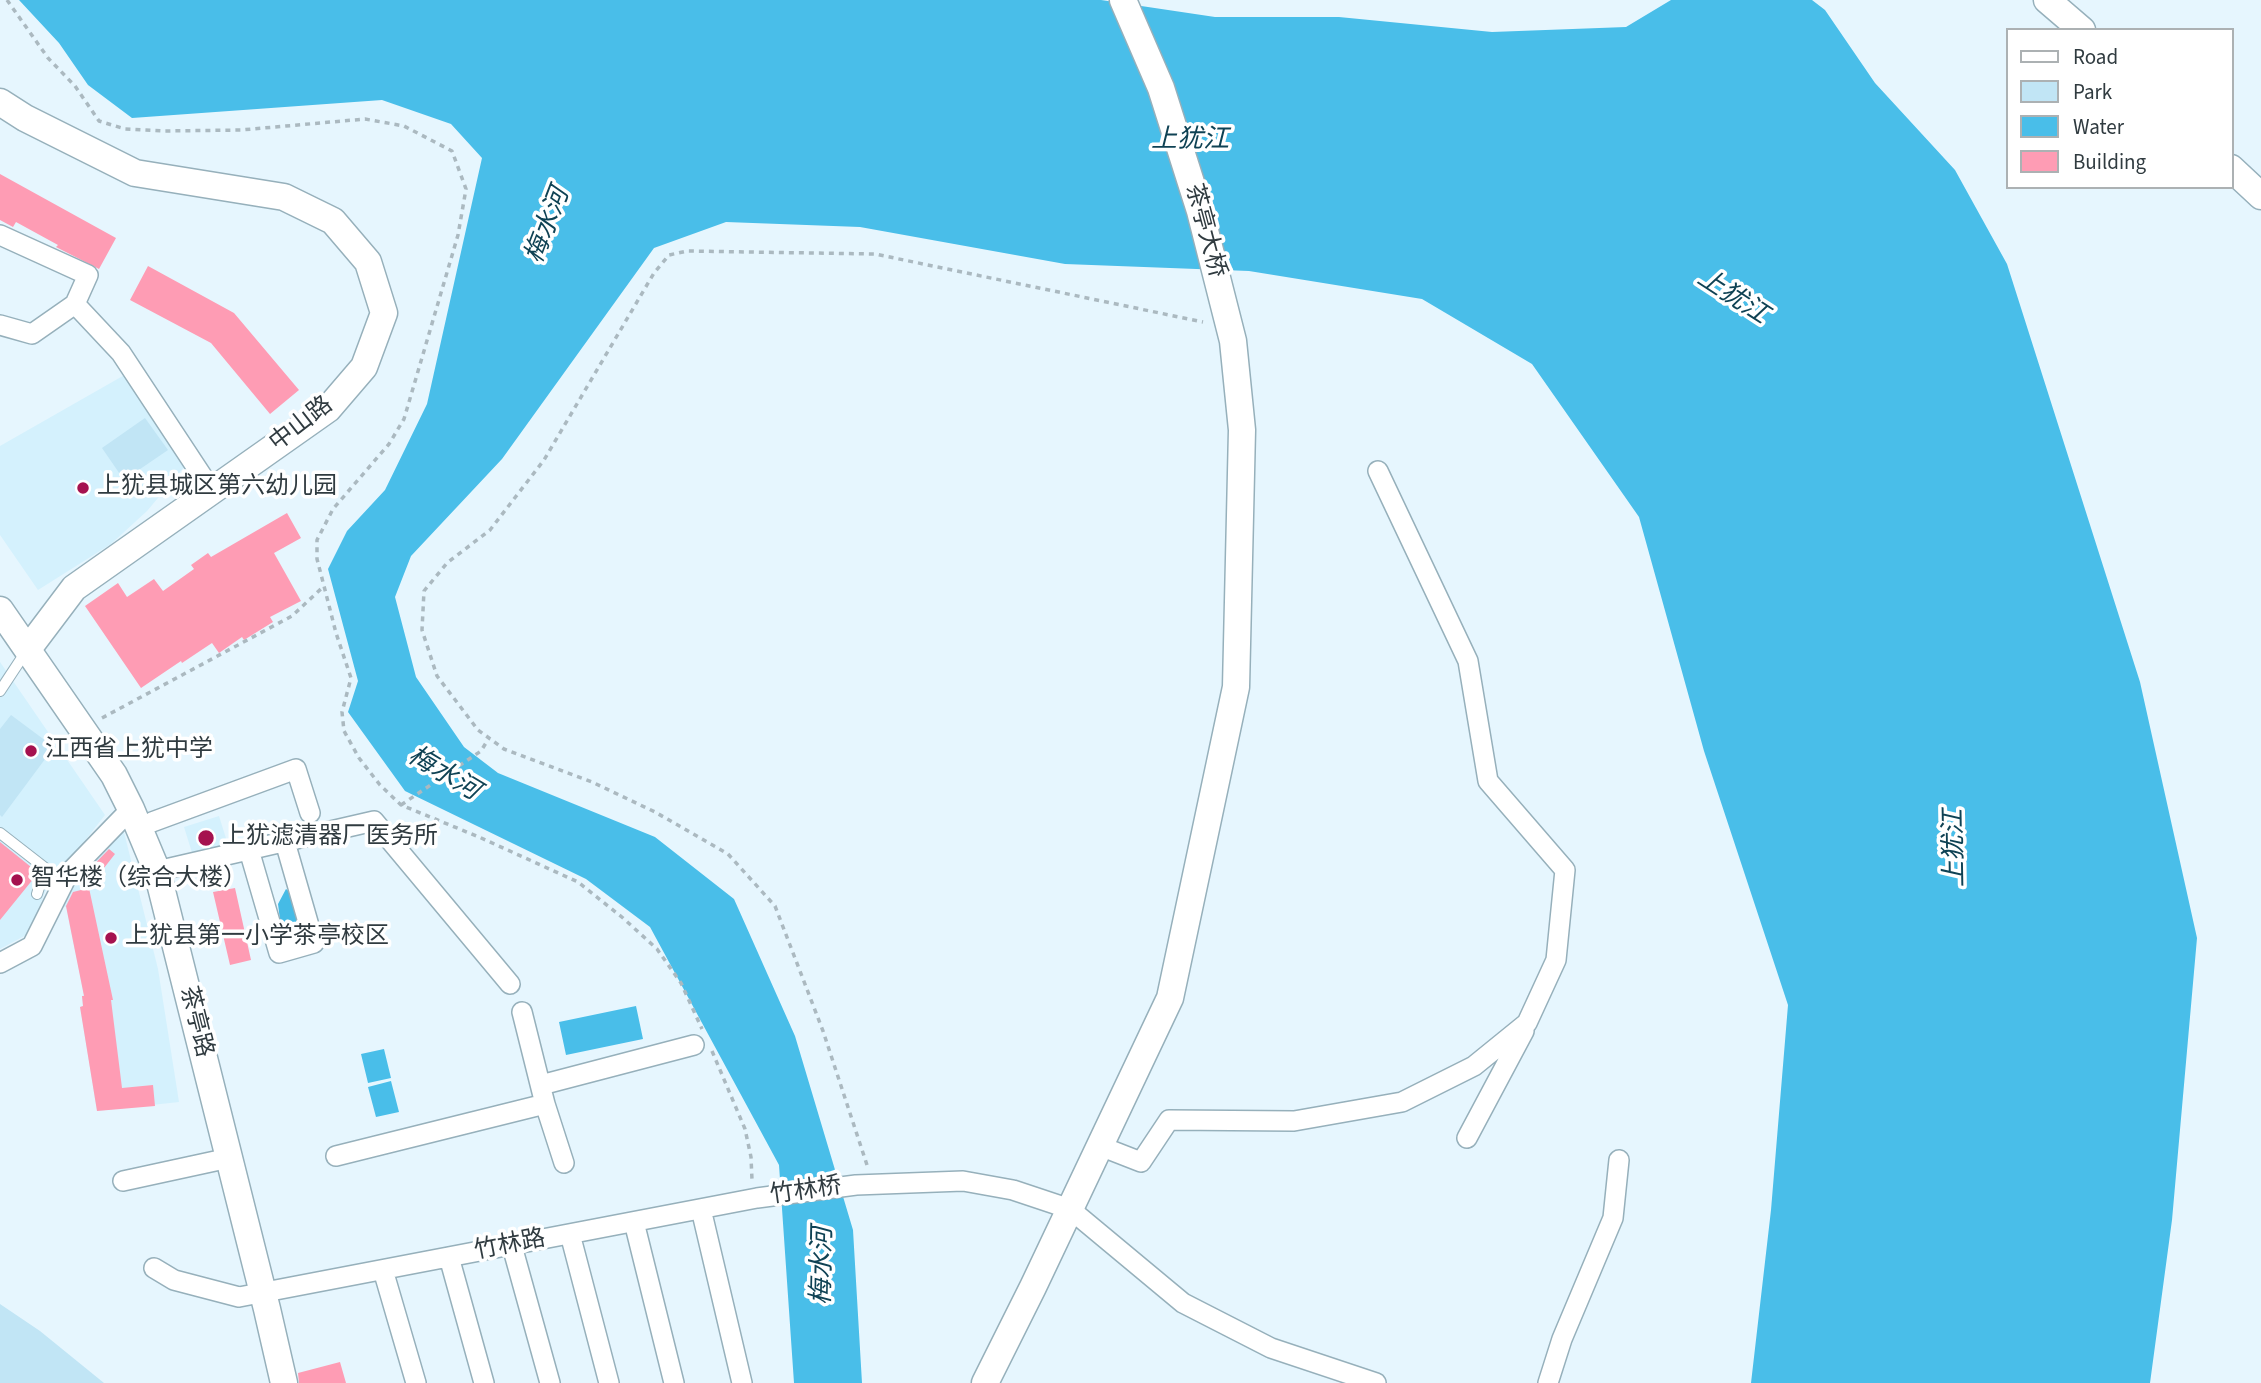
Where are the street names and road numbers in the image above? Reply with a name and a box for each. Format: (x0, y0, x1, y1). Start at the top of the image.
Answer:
street label: 茶亭大桥 (1178, 181, 1230, 281)
street label: 中山路 (265, 391, 339, 459)
street label: 茶亭路 (172, 984, 218, 1060)
street label: 竹林桥 (768, 1173, 844, 1211)
street label: 竹林路 (472, 1225, 548, 1267)

